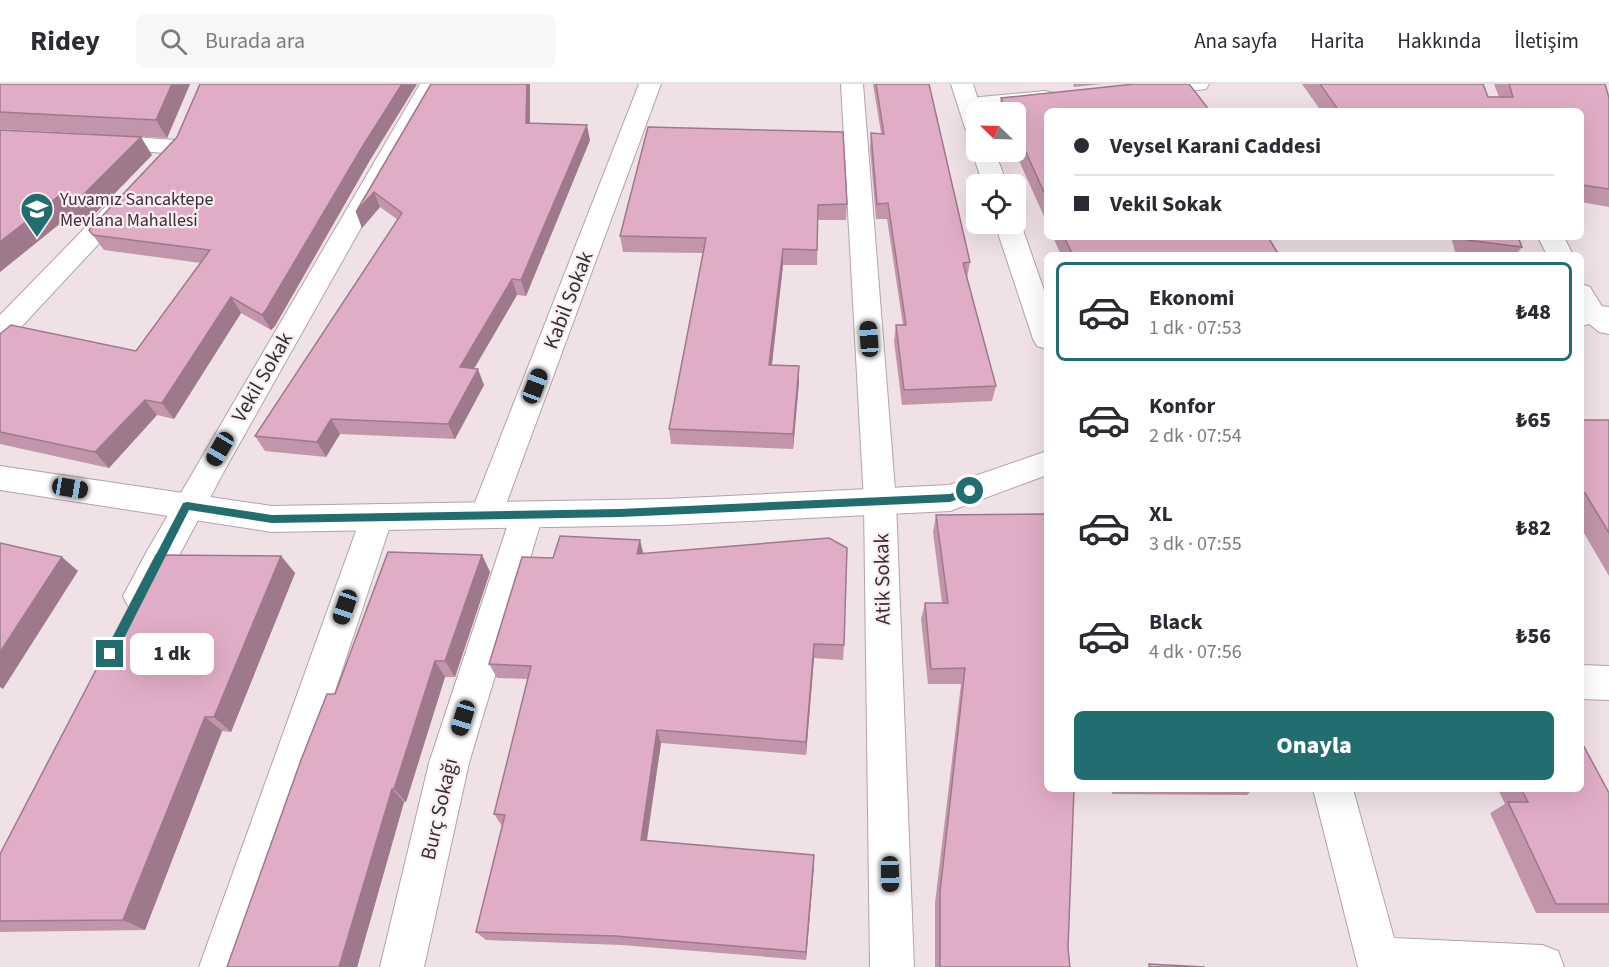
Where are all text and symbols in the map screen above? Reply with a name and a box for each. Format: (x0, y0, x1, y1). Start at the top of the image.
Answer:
search box (136, 14, 556, 68)
text: Ridey (30, 21, 100, 61)
icon: search (157, 25, 190, 58)
text: Burada ara (205, 25, 305, 57)
text: Ana sayfa (1194, 26, 1277, 56)
text: Harita (1310, 26, 1364, 56)
text: Hakkında (1397, 26, 1481, 56)
text: İletişim (1514, 26, 1579, 56)
north arrow (966, 102, 1026, 162)
map controls (966, 102, 1026, 234)
text: Veysel Karani Caddesi (1110, 130, 1321, 162)
button: locate (966, 174, 1026, 234)
place label: Yuvamız Sancaktepe Mevlana Mahallesi (59, 187, 213, 233)
text: Vekil Sokak (1110, 188, 1222, 220)
school or university icon: Yuvamız Sancaktepe Mevlana Mahallesi (19, 191, 55, 238)
street label: Kabil Sokak (536, 246, 601, 353)
text: Ekonomi (1149, 282, 1234, 314)
icon: car (1077, 285, 1131, 339)
text: ₺48 (1516, 296, 1551, 328)
text: 1 dk · 07:53 (1149, 314, 1242, 342)
car (859, 320, 879, 358)
street label: Vekil Sokak (224, 326, 300, 428)
car (520, 366, 550, 406)
text: Konfor (1149, 390, 1215, 422)
icon: car (1077, 393, 1131, 447)
text: ₺65 (1516, 404, 1551, 436)
text: 2 dk · 07:54 (1149, 422, 1242, 450)
car (203, 429, 237, 469)
car (51, 476, 89, 500)
route start (956, 477, 983, 504)
text: XL (1149, 498, 1173, 530)
icon: car (1077, 501, 1131, 555)
text: ₺82 (1516, 512, 1551, 544)
text: 3 dk · 07:55 (1149, 530, 1242, 558)
street label: Atik Sokak (866, 532, 898, 625)
car (331, 587, 359, 627)
text: Black (1149, 606, 1203, 638)
icon: car (1077, 609, 1131, 663)
text: ₺56 (1516, 620, 1551, 652)
callout: 1 dk (131, 633, 215, 675)
text: 4 dk · 07:56 (1149, 638, 1242, 666)
route end (96, 640, 123, 667)
text: 1 dk (153, 640, 191, 668)
car (449, 698, 477, 738)
button: Onayla (1074, 711, 1554, 780)
street label: Burç Sokağı (413, 755, 465, 863)
car (881, 856, 899, 892)

